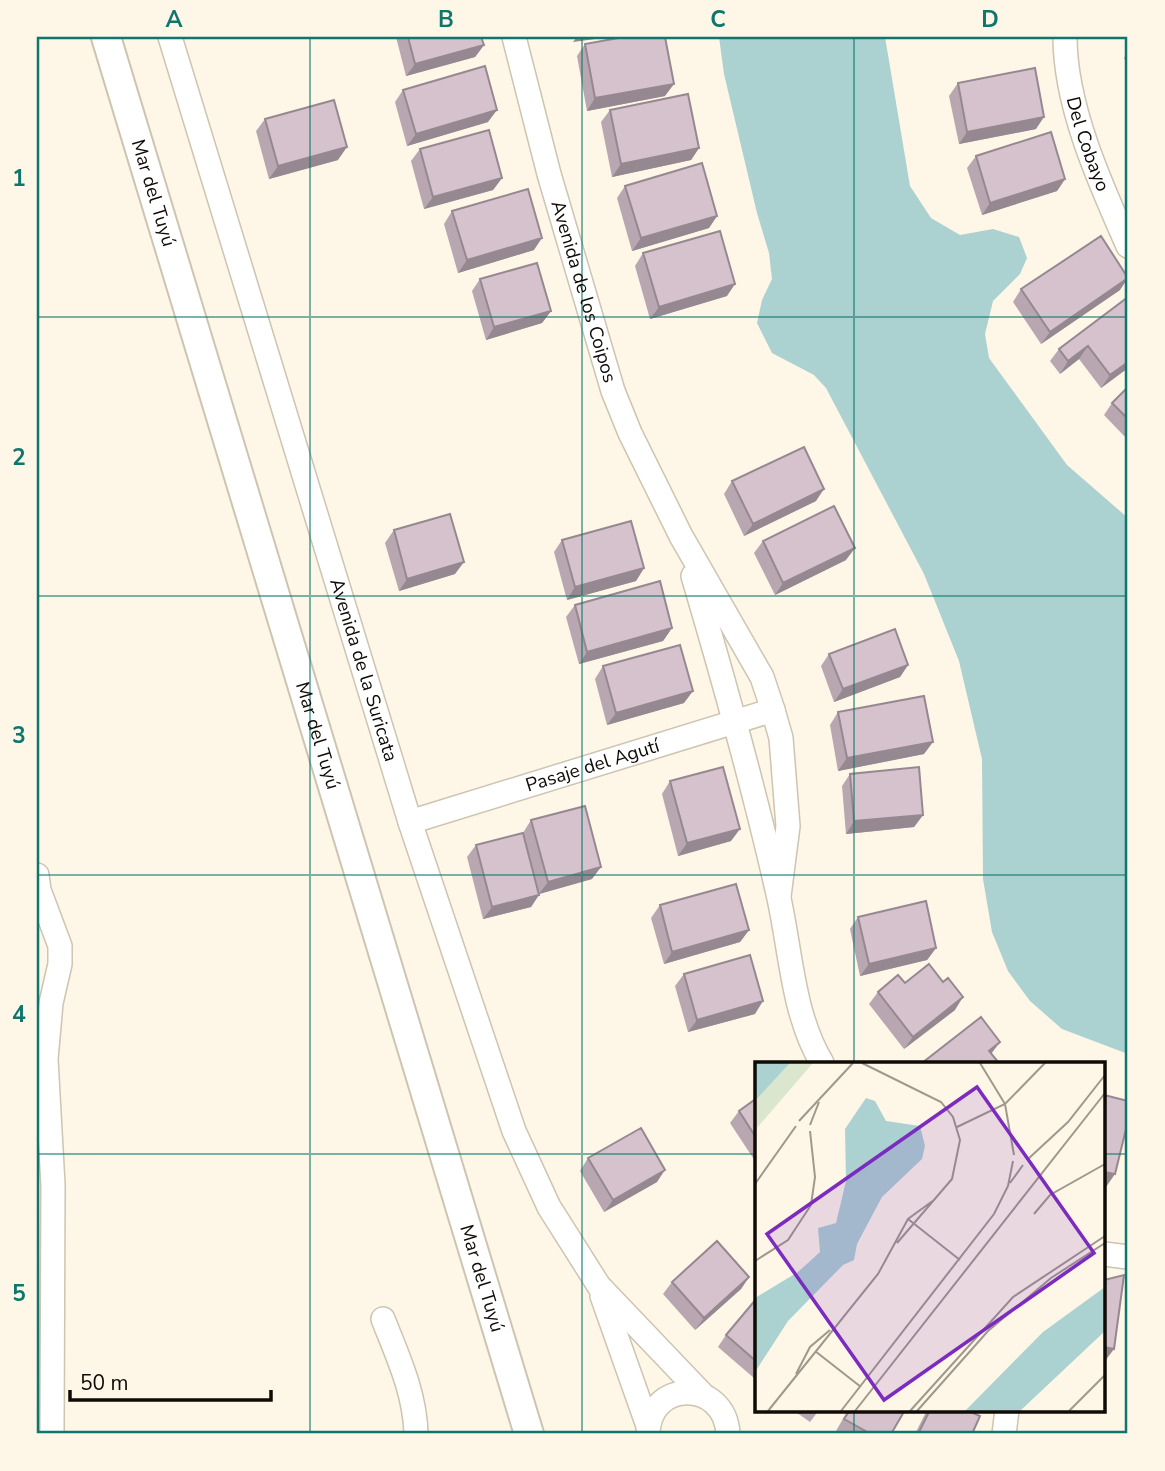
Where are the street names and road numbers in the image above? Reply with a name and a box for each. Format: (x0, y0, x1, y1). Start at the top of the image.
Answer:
street label: Del Cobayo (1060, 94, 1116, 196)
street label: Mar del Tuyú (125, 136, 182, 250)
street label: Avenida de los Coipos (545, 197, 623, 386)
street label: Avenida de la Suricata (323, 575, 404, 765)
street label: Mar del Tuyú (289, 679, 346, 793)
street label: Pasaje del Agutí (522, 732, 664, 799)
street label: Mar del Tuyú (453, 1221, 510, 1335)

